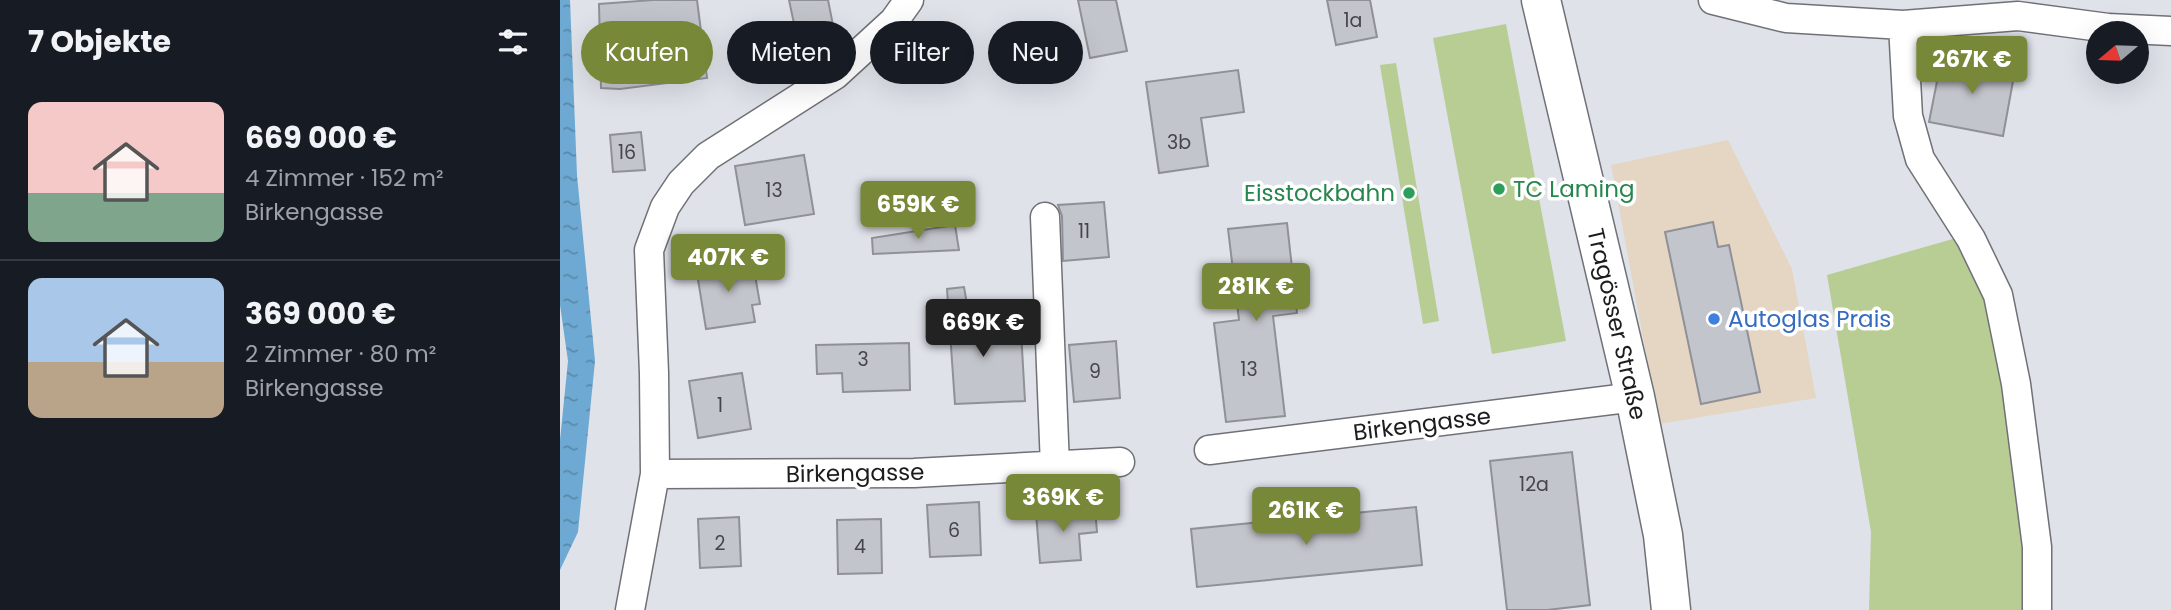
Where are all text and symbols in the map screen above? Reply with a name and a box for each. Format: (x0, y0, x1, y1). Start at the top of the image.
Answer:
house number: 1a (1344, 7, 1362, 34)
text: 7 Objekte (28, 20, 171, 63)
chip: Kaufen (581, 21, 713, 84)
chip: Mieten (727, 21, 856, 84)
chip: Filter (870, 21, 974, 84)
chip: Neu (988, 21, 1083, 84)
north arrow (2086, 21, 2149, 84)
map controls (2086, 21, 2149, 84)
icon: filters (494, 23, 532, 61)
pin: 267K € (1915, 36, 2029, 96)
text: 267K € (1932, 43, 2012, 75)
text: 669 000 € (245, 116, 397, 159)
house number: 3b (1167, 129, 1191, 156)
icon: home (84, 130, 168, 214)
house number: 16 (618, 139, 636, 166)
text: 4 Zimmer · 152 m² (245, 162, 444, 194)
place label: TC Laming (1513, 173, 1634, 205)
house number: 13 (765, 177, 783, 204)
place label: Eisstockbahn (1244, 177, 1395, 209)
marker: TC Laming (1491, 181, 1507, 197)
pin: 659K € (861, 182, 975, 241)
marker: Eisstockbahn (1401, 185, 1417, 201)
text: 659K € (877, 188, 959, 220)
text: Birkengasse (245, 196, 384, 228)
house number: 11 (1078, 218, 1090, 245)
street label: Tragösser Straße (1579, 225, 1655, 423)
pin: 407K € (671, 234, 785, 294)
text: 407K € (687, 241, 769, 273)
pin: 281K € (1199, 264, 1313, 323)
text: 281K € (1218, 270, 1294, 302)
text: 369 000 € (245, 292, 396, 335)
pin: 669K € (926, 300, 1040, 359)
place label: Autoglas Prais (1728, 303, 1891, 335)
icon: home (84, 306, 168, 390)
text: 669K € (942, 306, 1024, 338)
marker: Autoglas Prais (1706, 311, 1722, 327)
text: 2 Zimmer · 80 m² (245, 338, 436, 370)
house number: 3 (857, 346, 869, 373)
house number: 13 (1240, 356, 1258, 383)
house number: 9 (1089, 358, 1101, 385)
text: Birkengasse (245, 372, 384, 404)
house number: 1 (717, 392, 723, 419)
street label: Birkengasse (1351, 400, 1493, 448)
street label: Birkengasse (785, 456, 925, 490)
house number: 12a (1519, 471, 1549, 498)
pin: 369K € (1006, 475, 1120, 534)
text: 369K € (1022, 481, 1104, 513)
pin: 261K € (1249, 488, 1363, 547)
text: 261K € (1268, 494, 1344, 526)
house number: 6 (948, 517, 960, 544)
house number: 2 (715, 530, 726, 557)
house number: 4 (854, 533, 866, 560)

